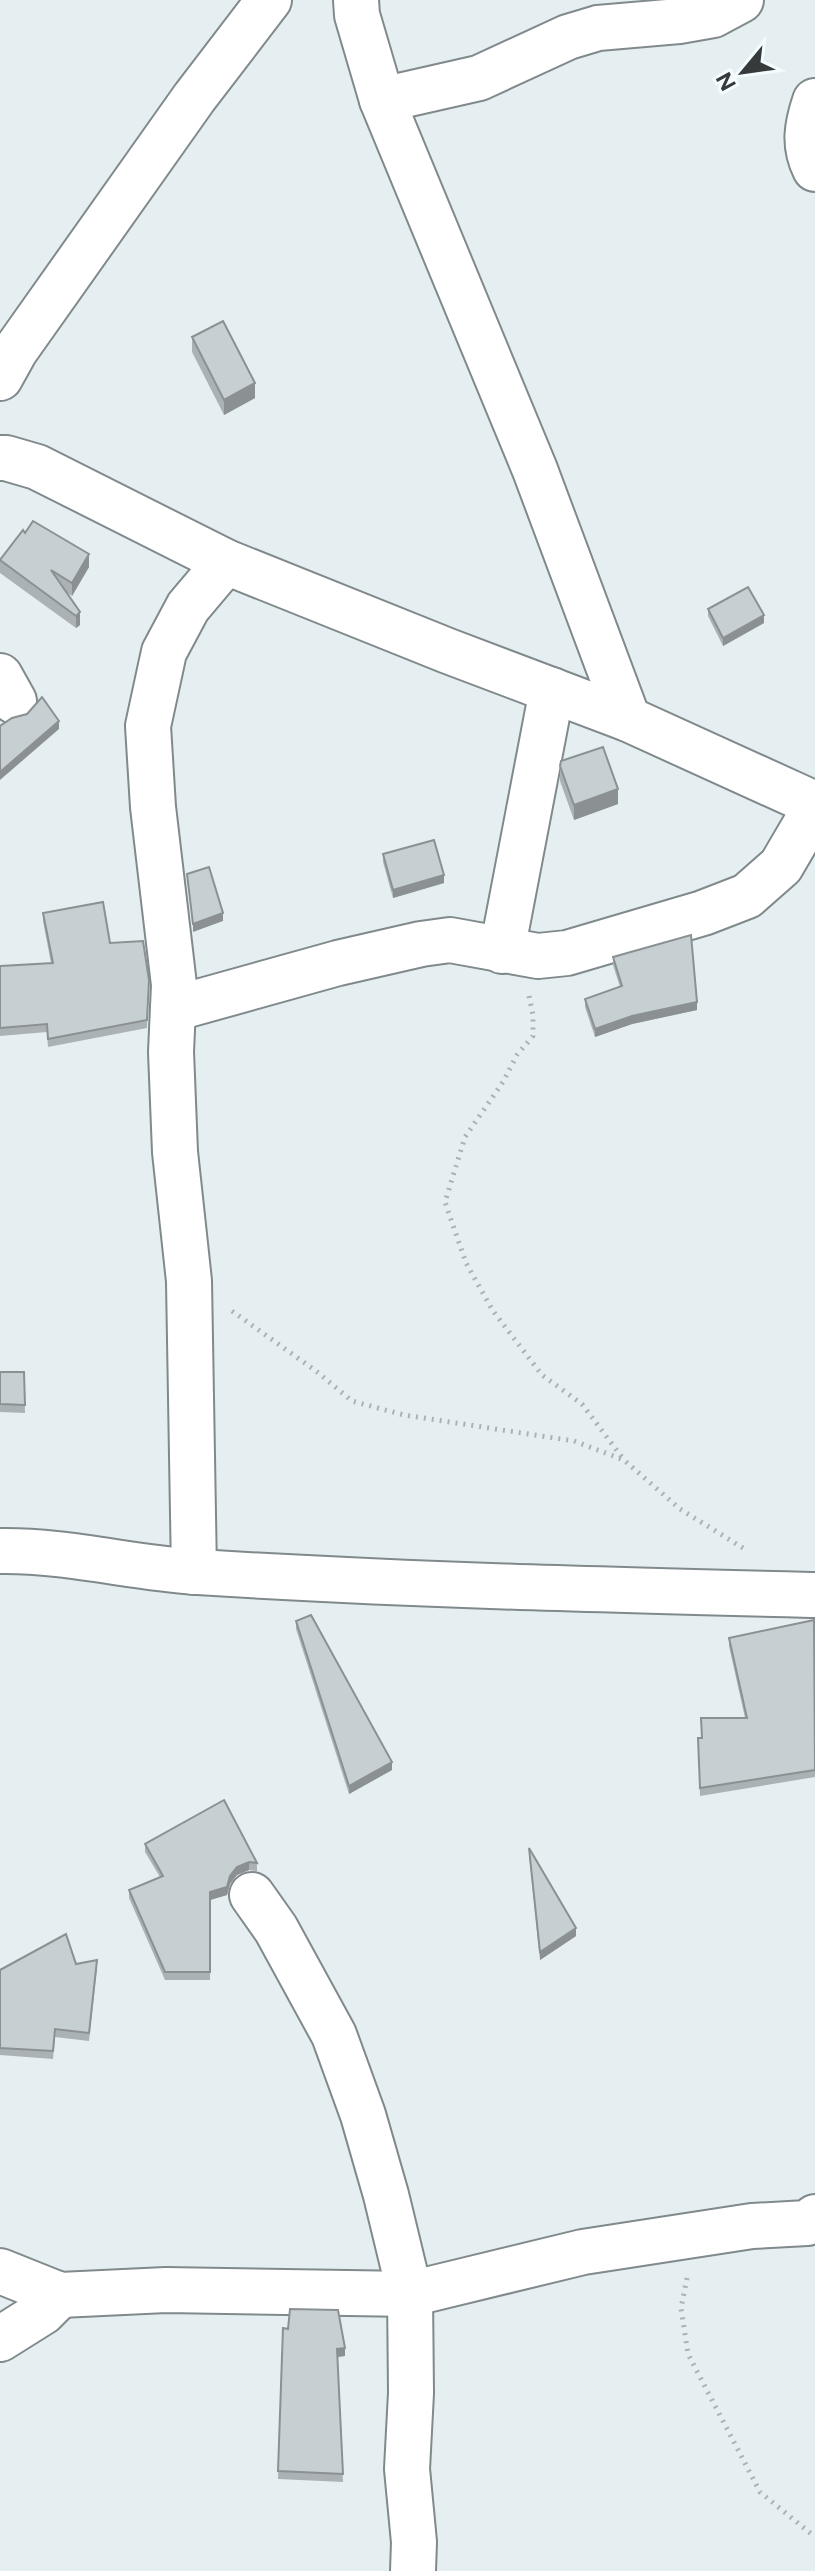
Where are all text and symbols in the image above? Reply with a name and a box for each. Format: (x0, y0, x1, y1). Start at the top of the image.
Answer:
north arrow (703, 32, 783, 112)
text: N (710, 67, 742, 95)

